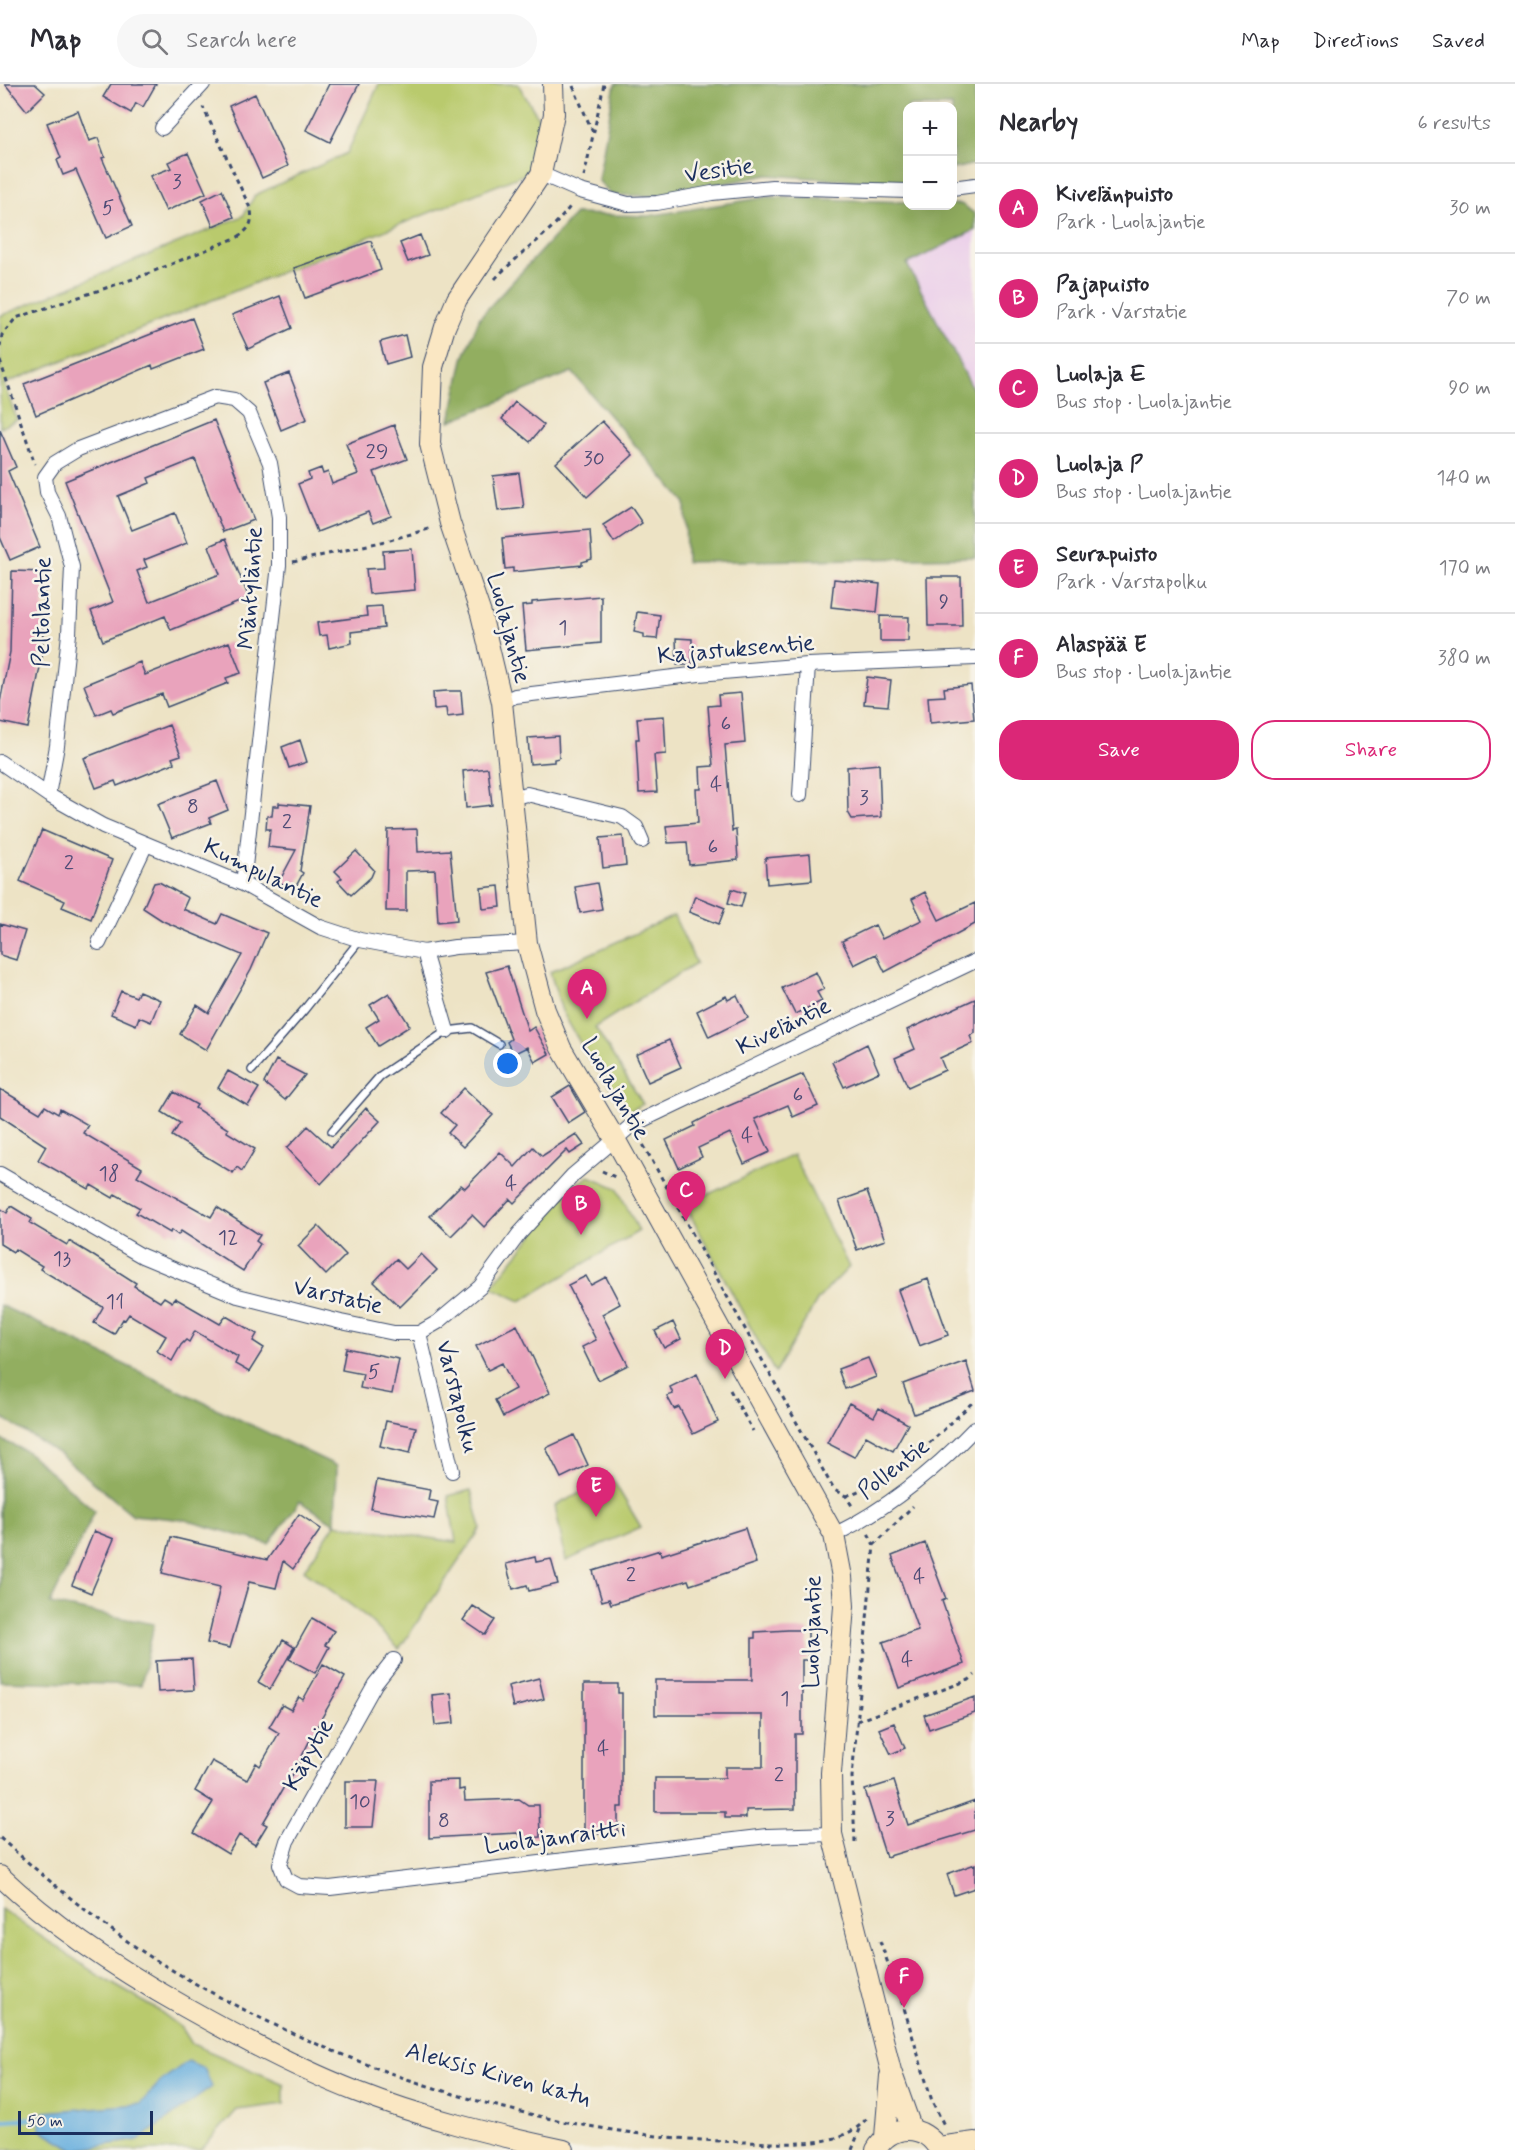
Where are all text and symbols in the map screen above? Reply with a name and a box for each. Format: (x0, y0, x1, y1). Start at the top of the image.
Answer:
search box (117, 14, 537, 68)
text: Map (30, 23, 81, 60)
icon: search (138, 25, 171, 58)
text: Search here (186, 27, 297, 55)
text: Map (1241, 27, 1280, 55)
text: Directions (1313, 27, 1399, 55)
text: Saved (1432, 27, 1485, 55)
map controls (903, 102, 957, 210)
button: + (903, 102, 957, 156)
text: Nearby (999, 106, 1078, 140)
text: 6 results (1418, 110, 1491, 137)
street label: Vesitie (682, 151, 756, 191)
button: − (903, 156, 957, 210)
house number: 3 (172, 168, 182, 196)
text: Kivelänpuisto (1056, 181, 1173, 209)
house number: 5 (102, 194, 114, 222)
text: A (1012, 195, 1025, 222)
text: 30 m (1449, 195, 1491, 222)
text: Park · Luolajantie (1056, 209, 1206, 236)
text: Pajapuisto (1056, 271, 1149, 299)
text: B (1012, 285, 1025, 312)
text: 70 m (1446, 285, 1491, 312)
text: Park · Varstatie (1056, 299, 1187, 326)
text: Luolaja E (1056, 361, 1145, 389)
text: C (1011, 375, 1026, 402)
text: 90 m (1448, 375, 1491, 402)
text: Bus stop · Luolajantie (1056, 389, 1232, 416)
house number: 29 (366, 438, 388, 466)
house number: 30 (583, 445, 605, 473)
text: Luolaja P (1056, 451, 1143, 479)
text: D (1012, 465, 1025, 492)
text: 140 m (1437, 465, 1491, 492)
text: Bus stop · Luolajantie (1056, 479, 1232, 506)
street label: Mäntyläntie (231, 525, 271, 651)
text: Seurapuisto (1056, 541, 1157, 569)
text: E (1013, 555, 1024, 582)
text: 170 m (1439, 555, 1491, 582)
street label: Peltolantie (27, 556, 59, 668)
street label: Luolajantie (478, 569, 538, 687)
text: Park · Varstapolku (1056, 569, 1207, 596)
house number: 9 (939, 588, 949, 616)
house number: 1 (558, 614, 568, 642)
street label: Kajastuksentie (656, 628, 816, 672)
text: Alaspää E (1056, 631, 1147, 659)
text: F (1013, 645, 1024, 672)
text: 380 m (1438, 645, 1491, 672)
text: Bus stop · Luolajantie (1056, 659, 1232, 686)
house number: 6 (721, 710, 731, 738)
button: Save (999, 720, 1239, 780)
button: Share (1251, 720, 1491, 780)
house number: 4 (710, 771, 722, 799)
house number: 3 (859, 784, 869, 812)
house number: 8 (187, 793, 199, 821)
house number: 2 (282, 808, 292, 836)
street label: Kumpulantie (198, 832, 328, 916)
house number: 6 (708, 833, 718, 861)
house number: 2 (64, 849, 74, 877)
pin: A (568, 970, 606, 1019)
street label: Kiveläntie (732, 991, 837, 1063)
street label: Luolajantie (573, 1032, 657, 1146)
your location (493, 1049, 522, 1078)
house number: 6 (793, 1081, 803, 1109)
house number: 4 (741, 1122, 753, 1150)
house number: 18 (99, 1160, 119, 1188)
house number: 4 (505, 1170, 517, 1198)
pin: C (666, 1172, 706, 1221)
pin: B (562, 1186, 600, 1235)
house number: 12 (218, 1224, 238, 1252)
house number: 13 (53, 1245, 71, 1273)
street label: Varstatie (290, 1272, 386, 1322)
house number: 11 (106, 1288, 124, 1316)
pin: D (706, 1330, 744, 1379)
street label: Varstapolku (428, 1337, 486, 1457)
house number: 5 (368, 1358, 380, 1386)
street label: Pollentie (852, 1431, 937, 1507)
pin: E (576, 1468, 616, 1517)
house number: 2 (626, 1561, 636, 1589)
house number: 4 (913, 1563, 925, 1591)
street label: Luolajantie (797, 1575, 829, 1689)
house number: 4 (901, 1646, 913, 1674)
house number: 1 (780, 1685, 790, 1713)
street label: Käpytie (276, 1713, 342, 1797)
house number: 4 (597, 1735, 609, 1763)
house number: 2 (774, 1761, 784, 1789)
house number: 10 (349, 1788, 371, 1816)
house number: 3 (885, 1805, 895, 1833)
house number: 8 (438, 1807, 450, 1835)
street label: Luolajanraitti (482, 1814, 628, 1862)
pin: F (884, 1958, 924, 2008)
street label: Aleksis Kiven katu (402, 2035, 594, 2115)
scale bar (18, 2108, 153, 2136)
text: 50 m (27, 2111, 63, 2132)

